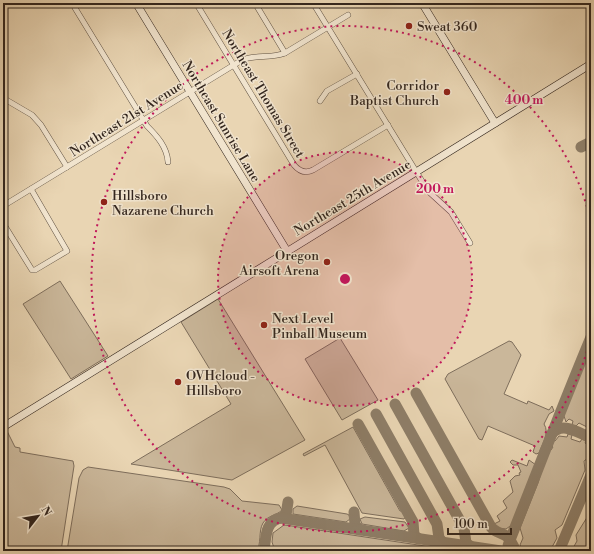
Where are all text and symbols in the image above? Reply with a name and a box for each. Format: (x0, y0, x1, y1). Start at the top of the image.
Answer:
place label: Sweat 360 (417, 19, 478, 35)
marker: Sweat 360 (404, 21, 414, 31)
street label: Northeast Thomas Street (218, 26, 308, 161)
street label: Northeast Sunrise Lane (179, 58, 264, 185)
street label: Northeast 21st Avenue (67, 77, 187, 160)
place label: Corridor Baptist Church (349, 78, 439, 109)
marker: Corridor Baptist Church (442, 87, 452, 97)
text: 400 m (505, 93, 543, 108)
street label: Northeast 25th Avenue (291, 156, 414, 239)
text: 200 m (416, 182, 454, 197)
place label: Hillsboro Nazarene Church (112, 188, 214, 219)
marker: Hillsboro Nazarene Church (99, 197, 109, 207)
place label: Oregon Airsoft Arena (239, 248, 319, 279)
marker: Oregon Airsoft Arena (322, 257, 332, 267)
centre of rings (338, 272, 352, 286)
place label: Next Level Pinball Museum (272, 311, 368, 342)
marker: Next Level Pinball Museum (259, 320, 269, 330)
place label: OVHcloud - Hillsboro (186, 368, 255, 399)
marker: OVHcloud - Hillsboro (173, 377, 183, 387)
north arrow (18, 496, 58, 536)
text: N (37, 504, 54, 519)
scale bar (448, 510, 511, 536)
text: 100 m (454, 517, 488, 532)

